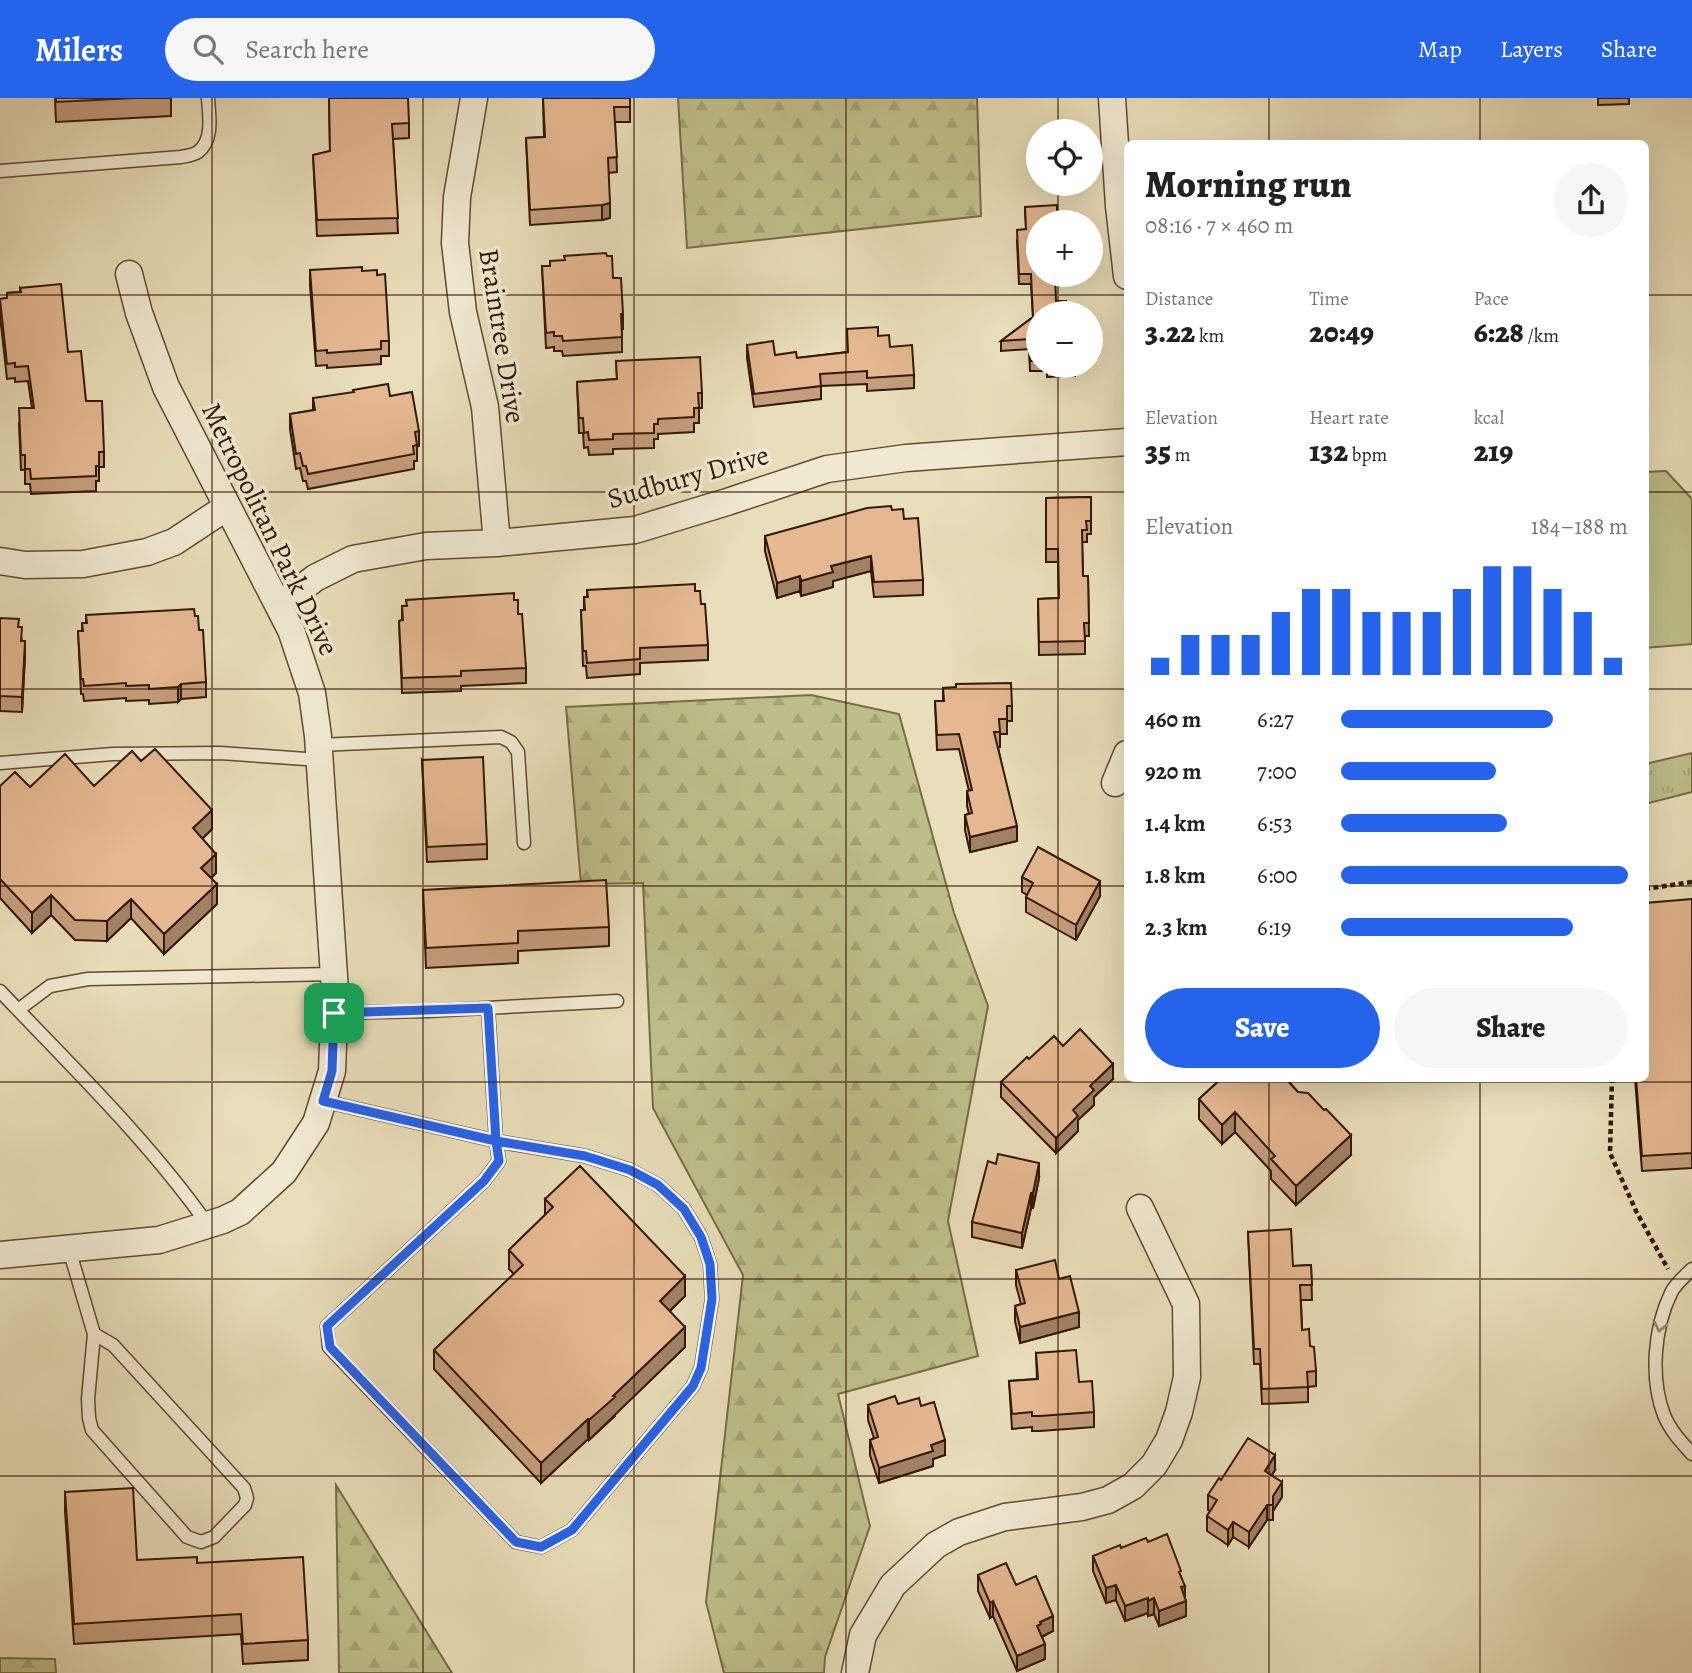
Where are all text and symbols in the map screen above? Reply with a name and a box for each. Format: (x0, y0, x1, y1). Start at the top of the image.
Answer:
search box (165, 18, 655, 81)
text: Milers (35, 27, 123, 72)
icon: search (189, 30, 227, 68)
text: Search here (245, 32, 369, 67)
text: Map (1418, 33, 1462, 65)
text: Layers (1500, 33, 1563, 65)
text: Share (1601, 33, 1657, 65)
map controls (1026, 119, 1103, 378)
button: locate (1026, 119, 1103, 196)
text: Morning run (1145, 158, 1352, 210)
button: share (1554, 163, 1628, 237)
button: + (1026, 210, 1103, 287)
text: 08:16 · 7 × 460 m (1145, 210, 1293, 241)
street label: Braintree Drive (469, 246, 535, 426)
text: Distance (1145, 286, 1213, 312)
text: Time (1309, 286, 1349, 312)
text: Pace (1474, 286, 1509, 312)
button: − (1026, 301, 1103, 378)
text: 3.22 (1145, 312, 1195, 352)
text: 20:49 (1309, 312, 1374, 352)
text: 6:28 (1474, 312, 1524, 352)
text: km (1195, 323, 1224, 349)
text: /km (1524, 323, 1559, 349)
street label: Metropolitan Park Drive (192, 396, 348, 662)
text: Elevation (1145, 405, 1218, 431)
text: Heart rate (1309, 405, 1389, 431)
text: kcal (1474, 405, 1504, 431)
text: 35 (1145, 431, 1171, 471)
text: 132 (1309, 431, 1348, 471)
text: 219 (1474, 431, 1513, 471)
street label: Sudbury Drive (603, 436, 773, 518)
text: m (1171, 442, 1190, 468)
text: bpm (1348, 442, 1387, 468)
text: Elevation (1145, 511, 1233, 542)
text: 184–188 m (1531, 511, 1628, 542)
text: 460 m (1145, 704, 1201, 735)
text: 6:27 (1257, 704, 1294, 735)
text: 920 m (1145, 756, 1202, 787)
text: 7:00 (1257, 756, 1297, 787)
text: 1.4 km (1145, 808, 1206, 839)
text: 6:53 (1257, 808, 1293, 839)
text: 1.8 km (1145, 860, 1206, 891)
text: 6:00 (1257, 860, 1298, 891)
text: 2.3 km (1145, 912, 1208, 943)
text: 6:19 (1257, 912, 1291, 943)
pin (304, 983, 364, 1043)
button: Save (1145, 988, 1380, 1068)
button: Share (1394, 988, 1628, 1068)
icon: arrive (315, 994, 353, 1032)
one-way arrow (1653, 1321, 1668, 1333)

